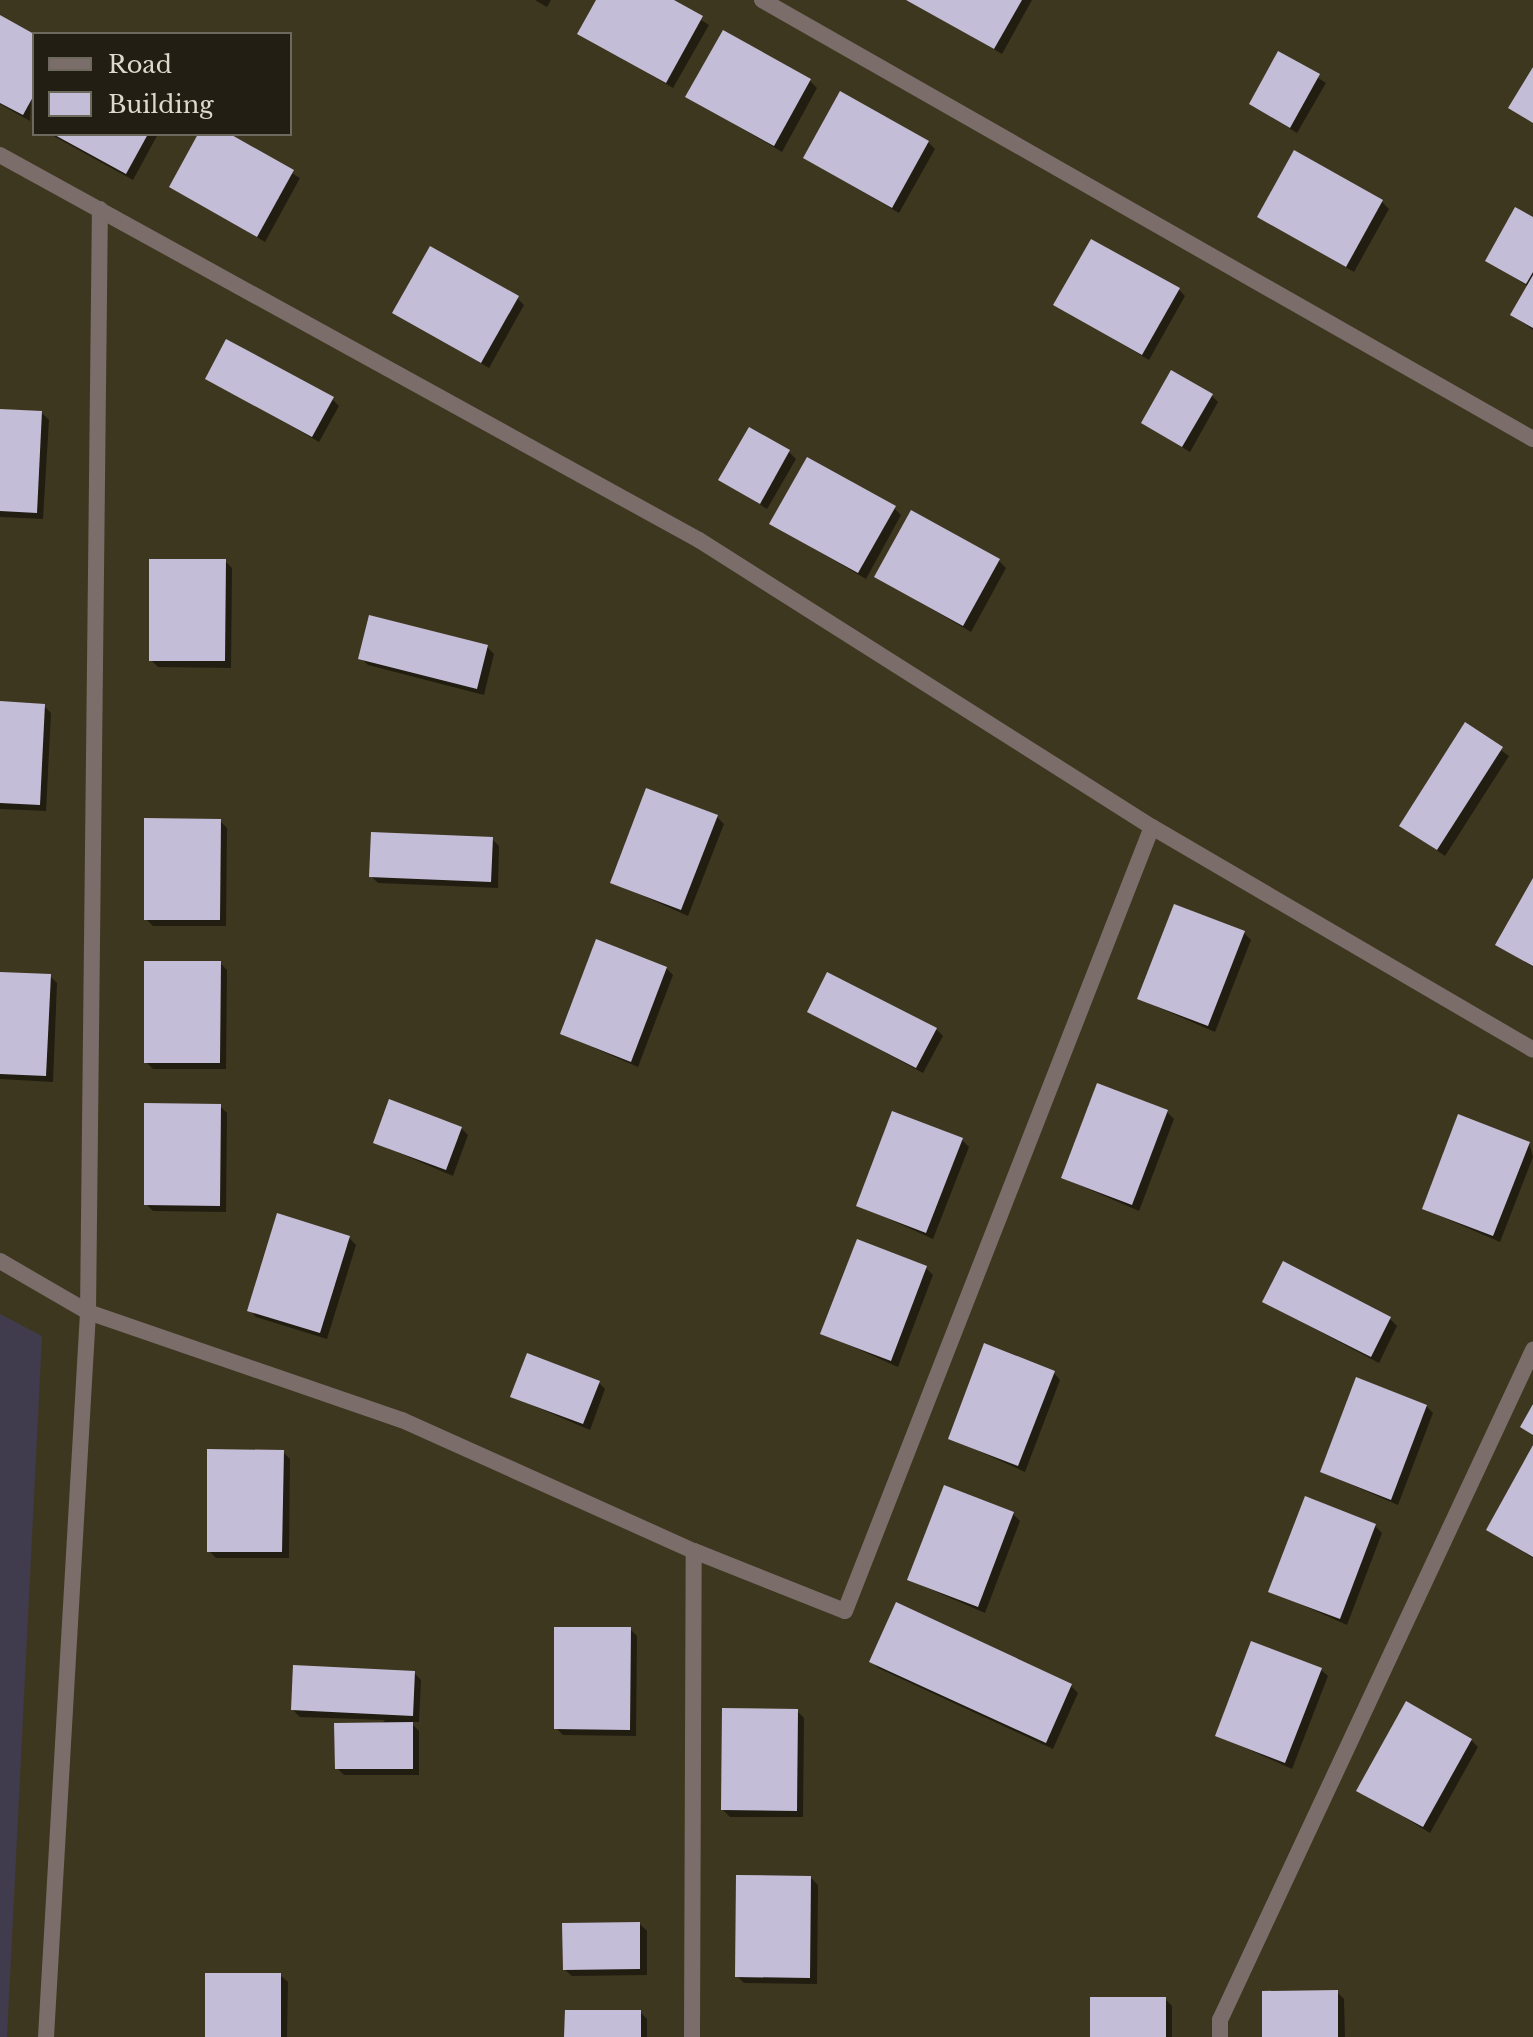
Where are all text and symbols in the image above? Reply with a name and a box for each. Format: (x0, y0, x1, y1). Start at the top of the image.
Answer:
legend (32, 32, 292, 136)
text: Road (108, 50, 172, 79)
text: Building (108, 90, 214, 119)

